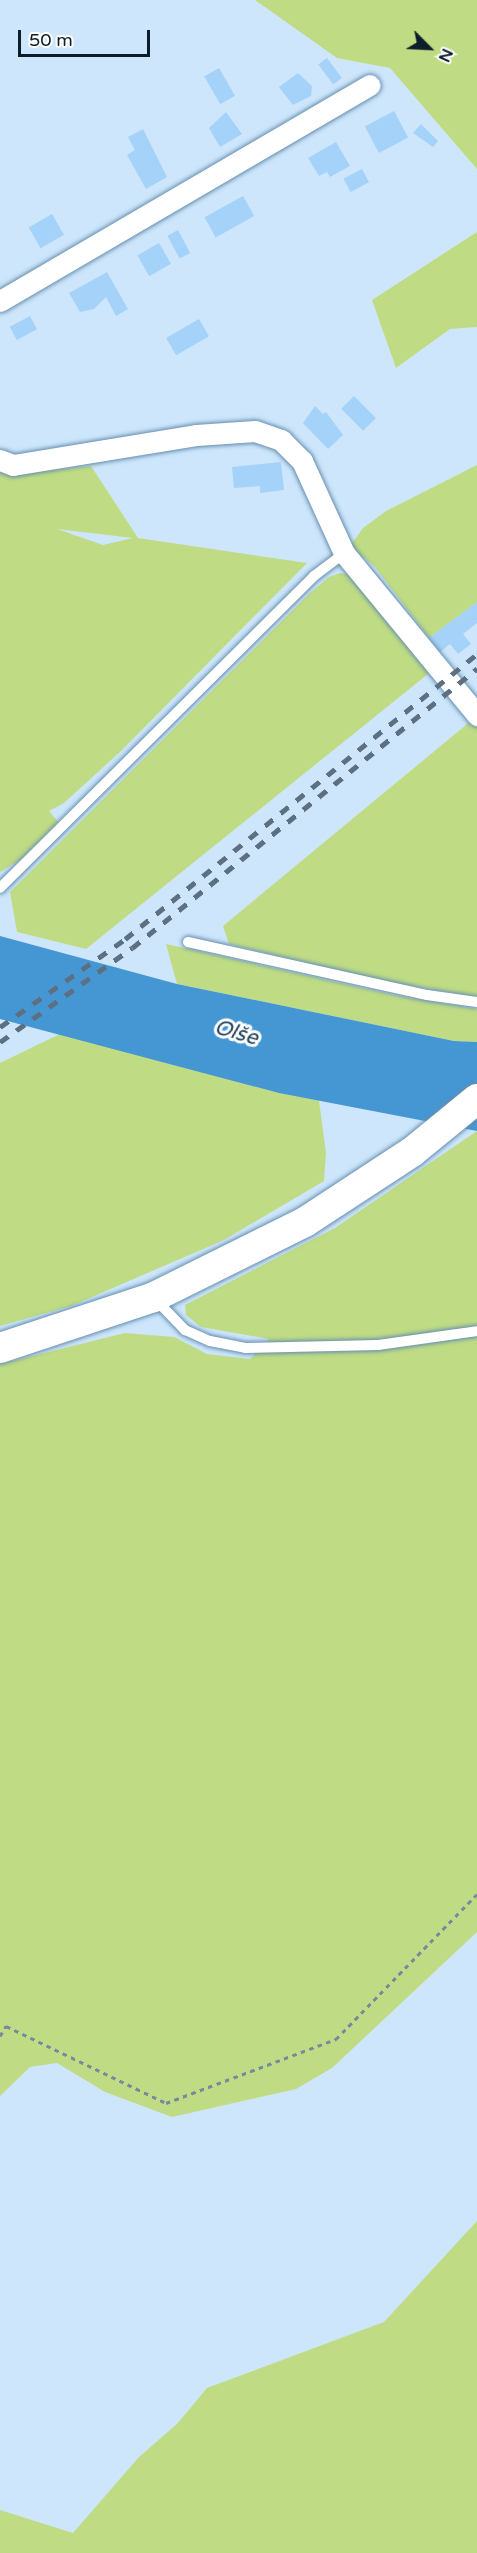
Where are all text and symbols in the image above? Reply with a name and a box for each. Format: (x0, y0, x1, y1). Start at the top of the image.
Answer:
scale bar (21, 18, 153, 56)
north arrow (399, 18, 459, 78)
text: 50 m (29, 29, 73, 51)
text: N (434, 45, 457, 65)
water label: Olše (211, 1015, 261, 1051)

